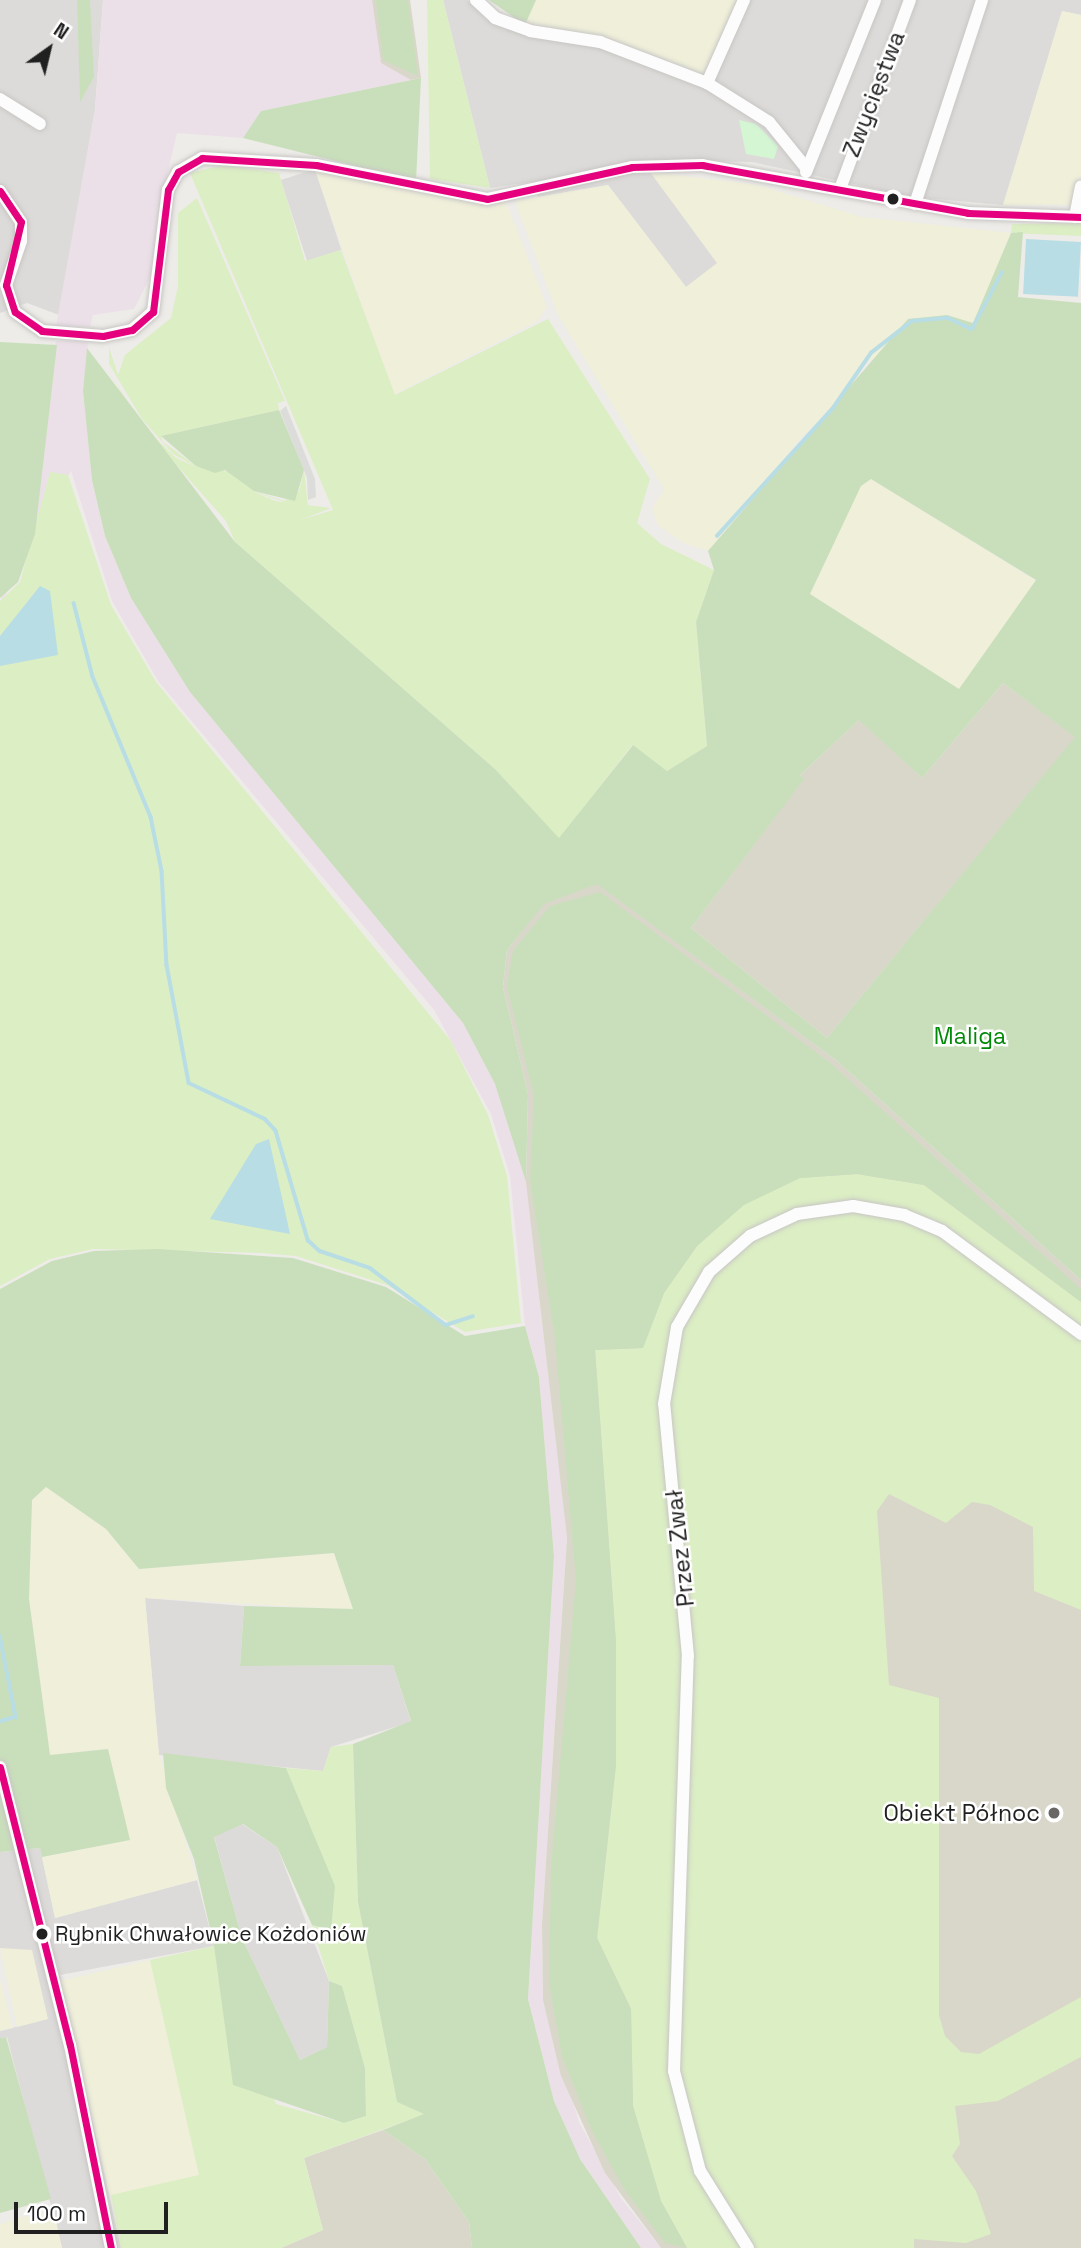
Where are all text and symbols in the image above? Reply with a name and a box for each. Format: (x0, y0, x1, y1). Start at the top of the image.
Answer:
north arrow (14, 14, 84, 84)
text: N (49, 17, 73, 45)
street label: Zwycięstwa (837, 27, 911, 161)
unlabelled marker (886, 192, 900, 206)
park label: Maliga (934, 1022, 1006, 1050)
street label: Przez Zwał (660, 1488, 700, 1608)
place label: Obiekt Północ (883, 1799, 1040, 1827)
marker: Obiekt Północ (1046, 1805, 1062, 1821)
place label: Rybnik Chwałowice Kożdoniów (55, 1921, 367, 1947)
marker: Rybnik Chwałowice Kożdoniów (35, 1927, 49, 1941)
scale bar (18, 2188, 172, 2232)
text: 100 m (27, 2200, 86, 2227)

